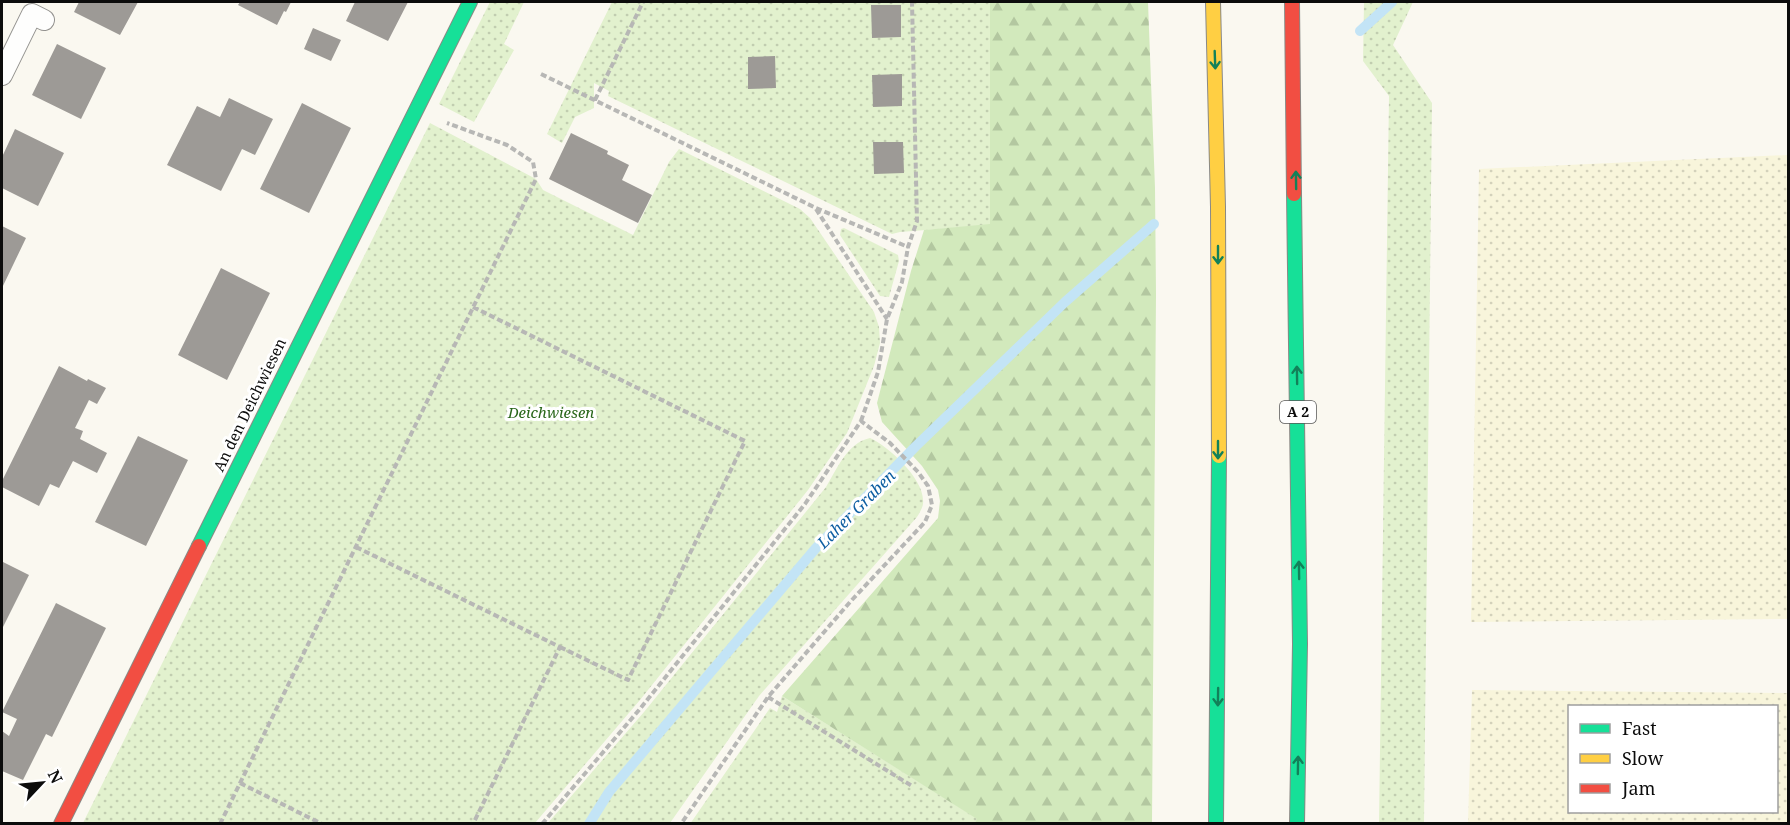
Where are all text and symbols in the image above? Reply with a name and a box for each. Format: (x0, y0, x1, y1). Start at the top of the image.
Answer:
one-way arrow (1209, 49, 1221, 69)
one-way arrow (1290, 171, 1301, 191)
one-way arrow (1212, 244, 1224, 264)
street label: An den Deichwiesen (208, 334, 290, 474)
one-way arrow (1292, 366, 1303, 386)
road number: A 2 (1280, 401, 1316, 423)
park label: Deichwiesen (507, 402, 594, 422)
one-way arrow (1212, 439, 1224, 459)
water label: Laher Graben (811, 465, 900, 554)
one-way arrow (1293, 561, 1305, 581)
one-way arrow (1212, 686, 1223, 706)
legend (1568, 705, 1778, 813)
text: Fast (1622, 716, 1657, 740)
text: Slow (1622, 746, 1664, 770)
north arrow (12, 753, 72, 813)
one-way arrow (1292, 756, 1304, 776)
text: N (43, 766, 68, 787)
text: Jam (1621, 776, 1656, 800)

